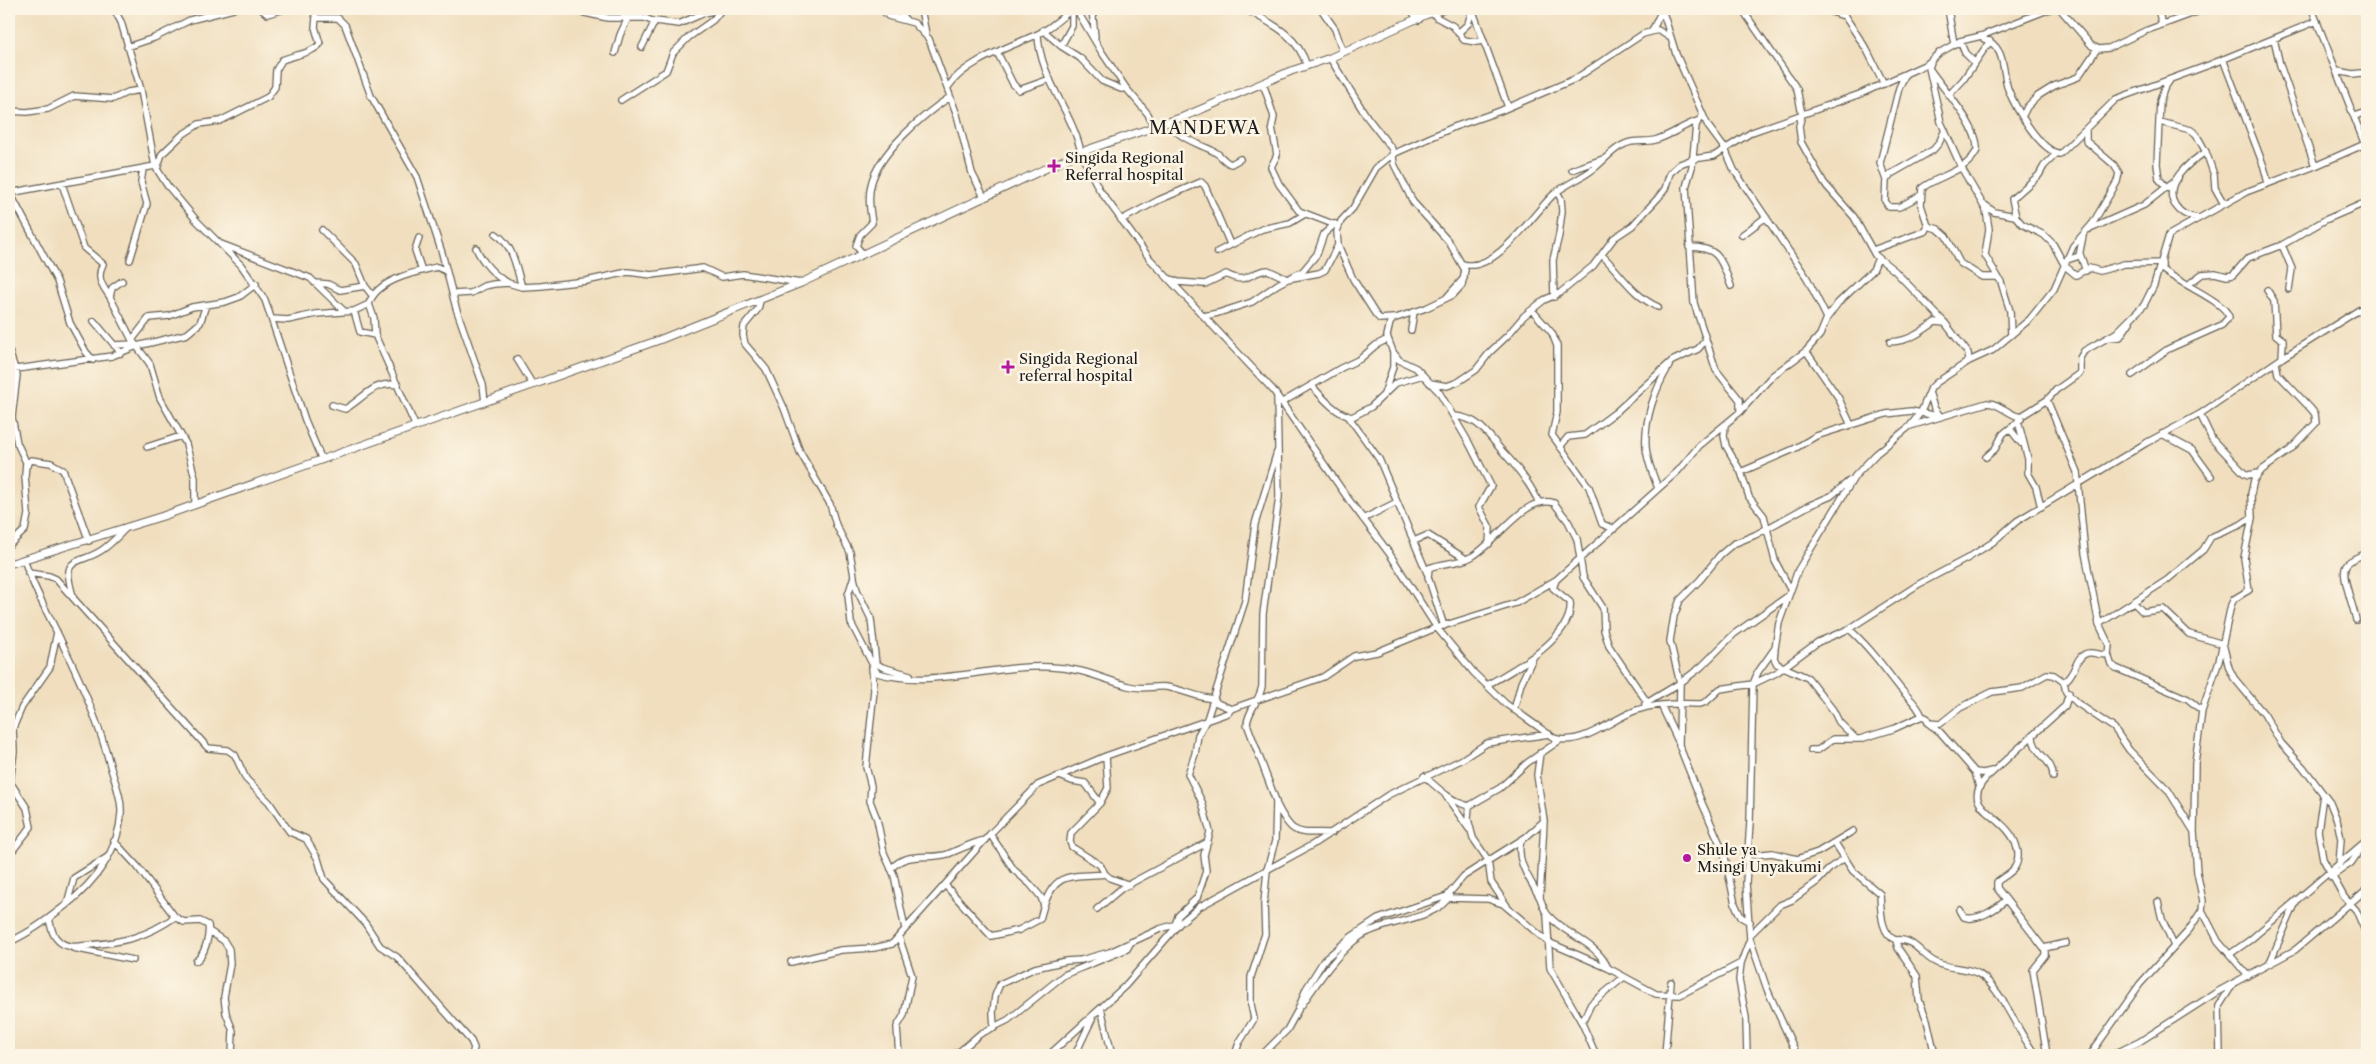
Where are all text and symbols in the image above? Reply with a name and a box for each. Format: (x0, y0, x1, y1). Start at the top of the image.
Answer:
district label: MANDEWA (1149, 117, 1261, 139)
place label: Singida Regional Referral hospital (1065, 148, 1185, 184)
marker: Singida Regional Referral hospital (1047, 159, 1061, 173)
place label: Singida Regional referral hospital (1019, 349, 1139, 385)
marker: Singida Regional referral hospital (1001, 360, 1015, 374)
place label: Shule ya Msingi Unyakumi (1697, 840, 1822, 876)
marker: Shule ya Msingi Unyakumi (1681, 852, 1693, 864)

